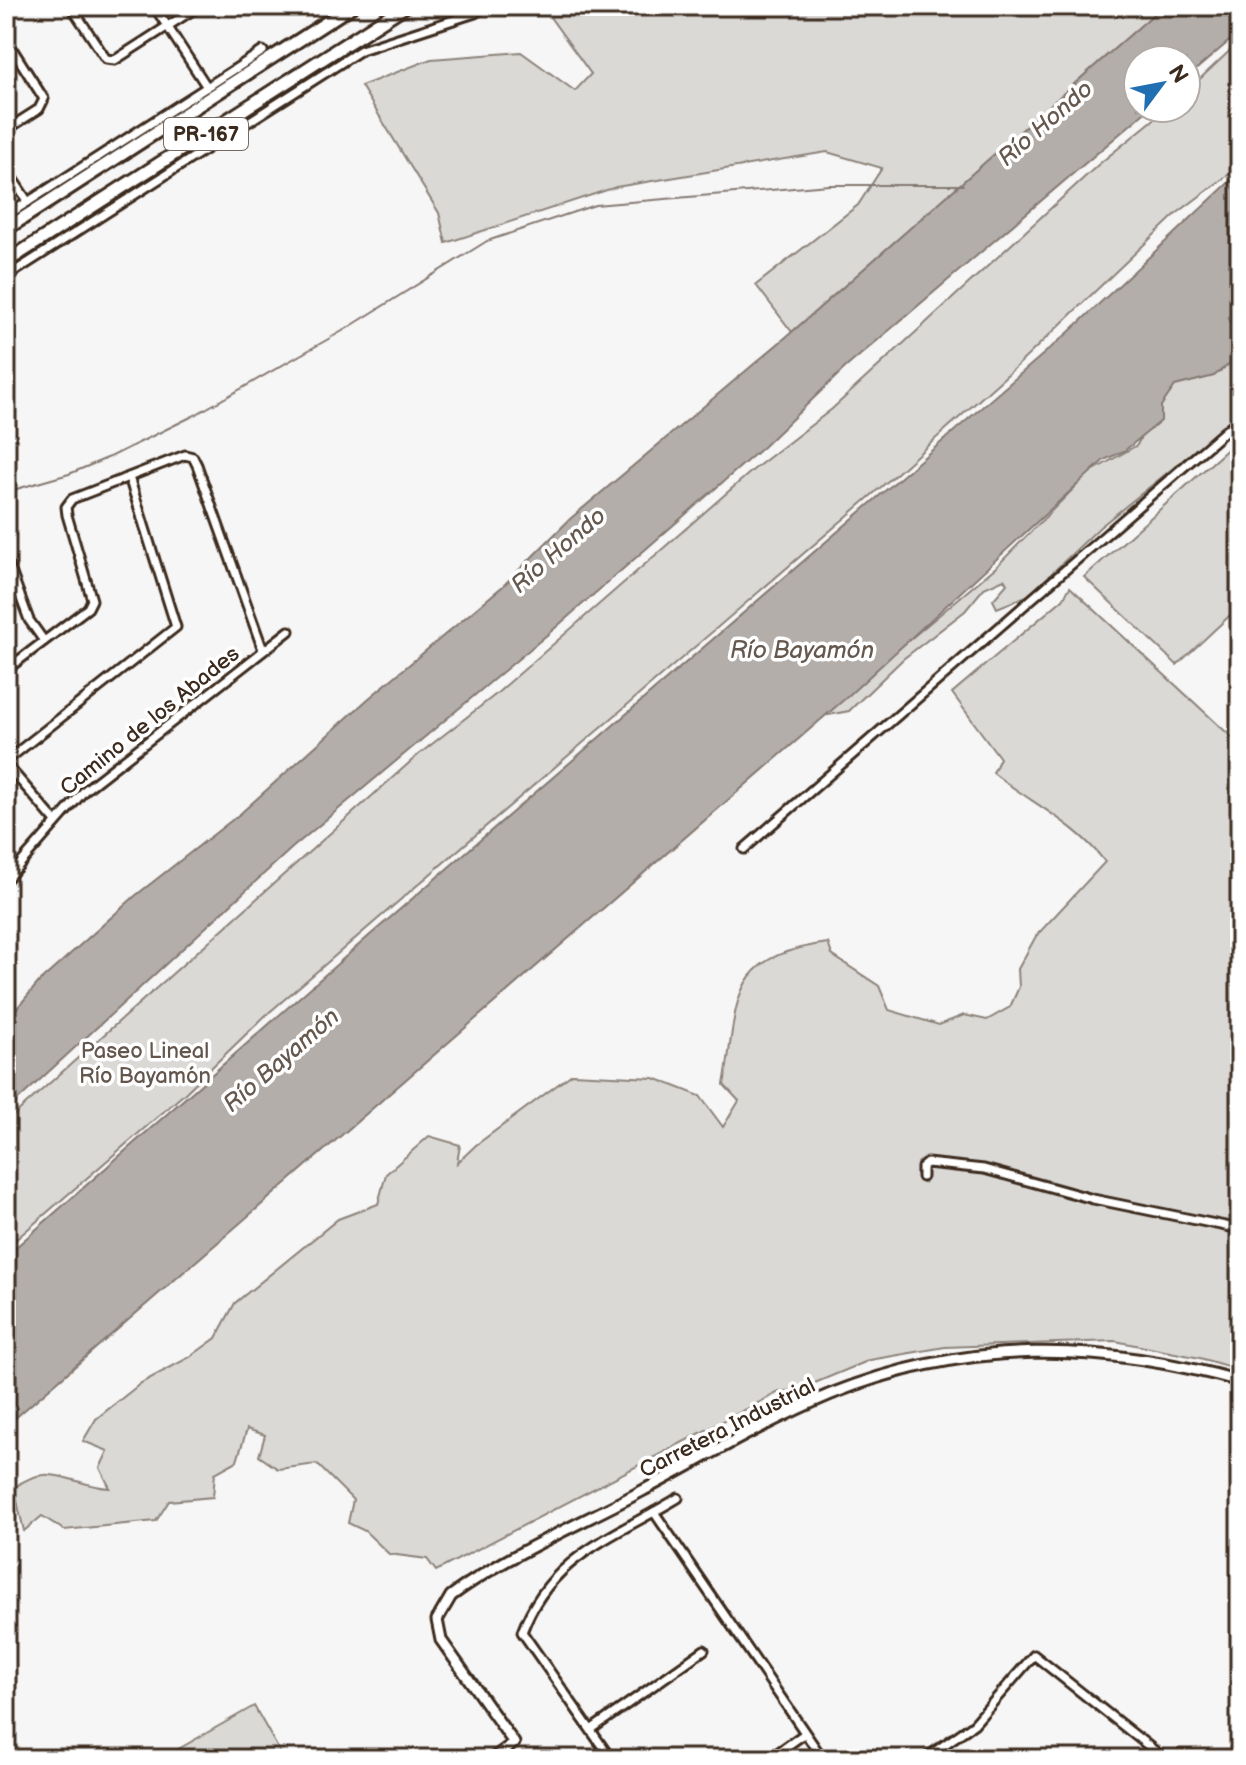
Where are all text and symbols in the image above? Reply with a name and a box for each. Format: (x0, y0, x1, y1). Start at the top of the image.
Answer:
north arrow (1122, 44, 1202, 124)
text: N (1162, 60, 1194, 88)
water label: Río Hondo (992, 74, 1099, 172)
road number: PR-167 (164, 118, 248, 150)
water label: Río Hondo (505, 501, 612, 599)
water label: Río Bayamón (730, 636, 874, 665)
street label: Camino de los Abades (55, 641, 245, 802)
water label: Río Bayamón (217, 1002, 345, 1119)
park label: Paseo Lineal Río Bayamón (79, 1038, 211, 1090)
street label: Carretera Industrial (635, 1372, 820, 1484)

